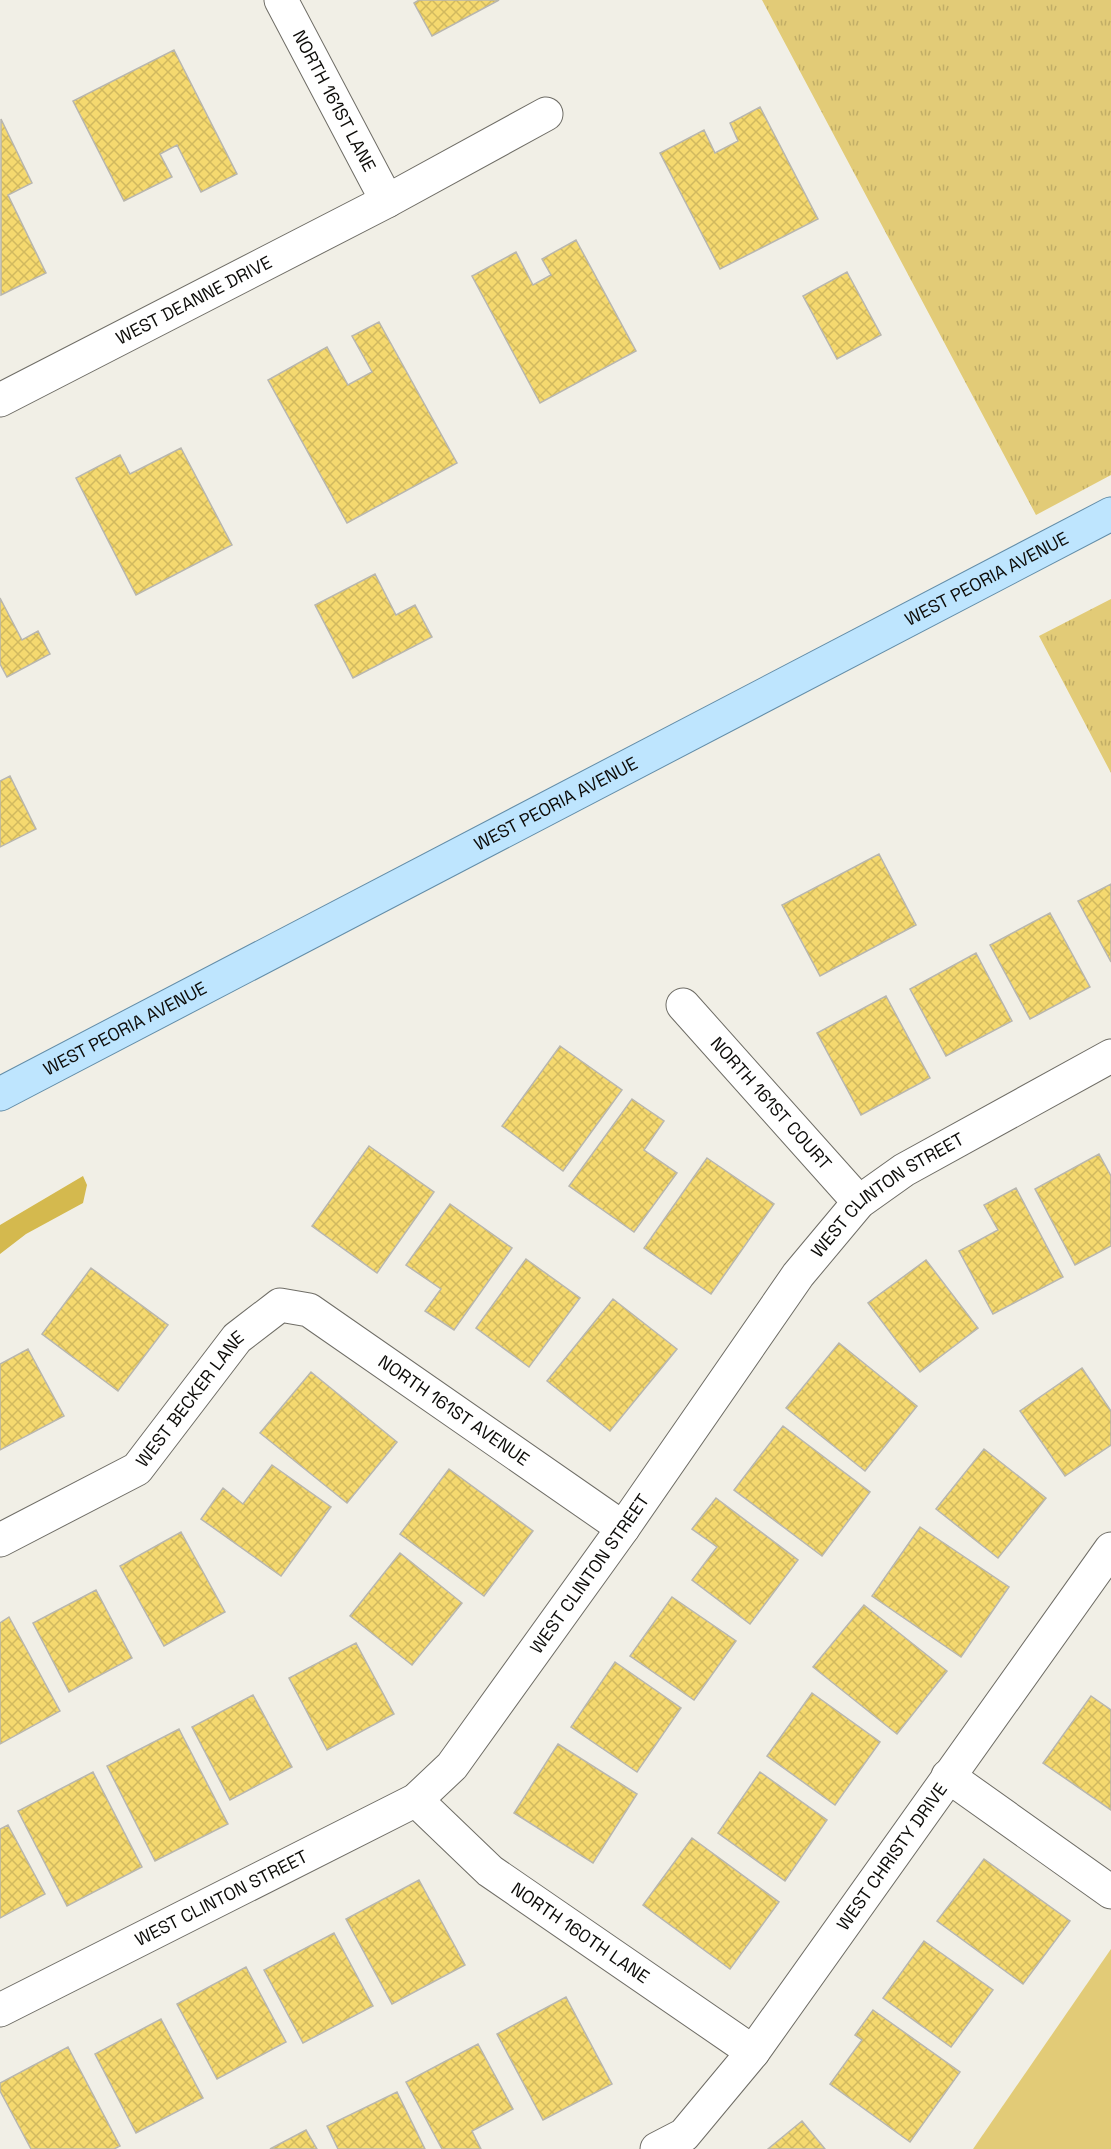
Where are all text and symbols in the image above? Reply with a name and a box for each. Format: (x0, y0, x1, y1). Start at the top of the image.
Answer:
street label: NORTH 161ST LANE (288, 26, 381, 175)
street label: WEST DEANNE DRIVE (112, 250, 275, 349)
street label: WEST PEORIA AVENUE (901, 526, 1072, 631)
street label: WEST PEORIA AVENUE (470, 751, 641, 856)
street label: WEST PEORIA AVENUE (39, 976, 210, 1080)
street label: NORTH 161ST COURT (706, 1032, 837, 1175)
street label: WEST CLINTON STREET (806, 1127, 968, 1262)
street label: WEST BECKER LANE (131, 1325, 248, 1472)
street label: NORTH 161ST AVENUE (374, 1350, 534, 1471)
street label: WEST CLINTON STREET (525, 1489, 654, 1658)
street label: WEST CHRISTY DRIVE (831, 1778, 952, 1935)
street label: WEST CLINTON STREET (131, 1844, 312, 1951)
street label: NORTH 160TH LANE (507, 1877, 654, 1988)

